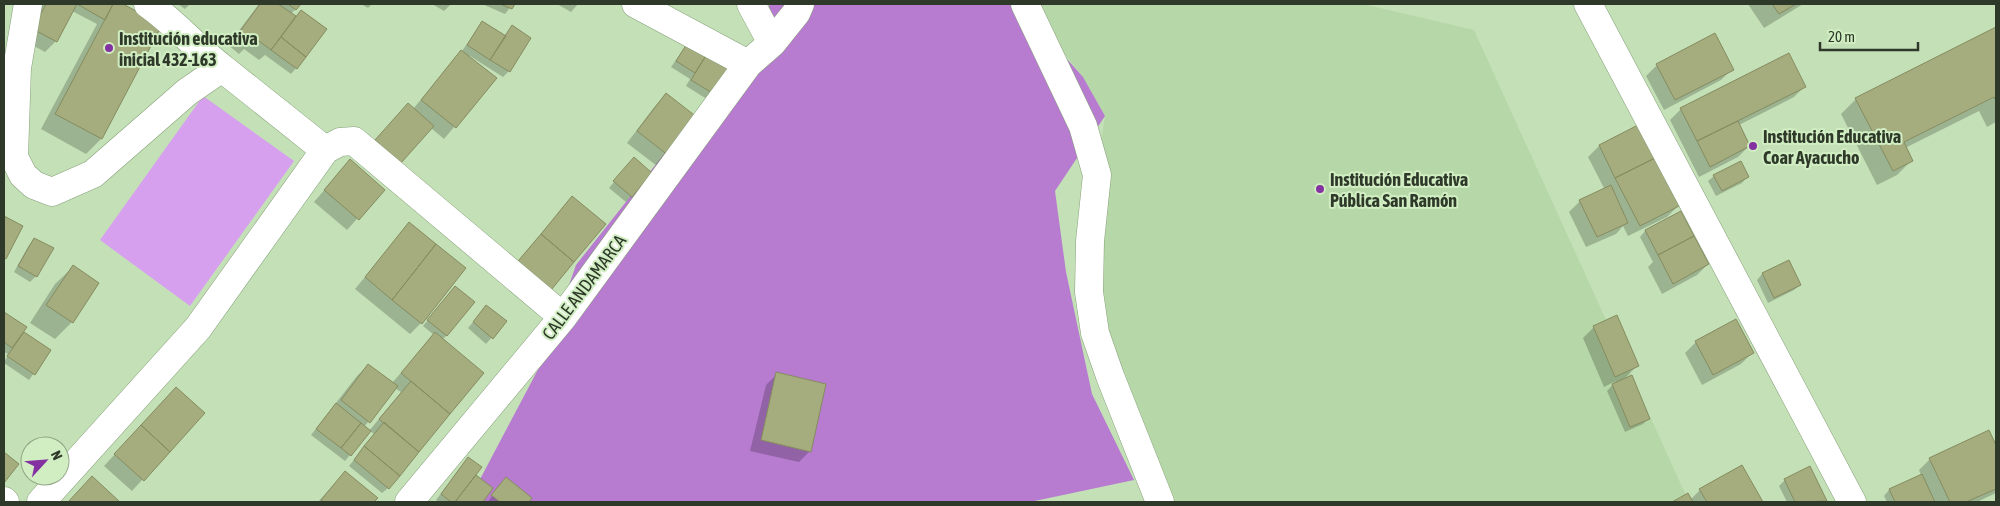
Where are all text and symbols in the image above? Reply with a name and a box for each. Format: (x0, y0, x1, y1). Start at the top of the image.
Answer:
scale bar (1820, 20, 1918, 52)
place label: Institución educativa inicial 432-163 (119, 28, 258, 70)
text: 20 m (1828, 28, 1855, 45)
marker: Institución educativa inicial 432-163 (103, 42, 115, 54)
place label: Institución Educativa Coar Ayacucho (1763, 126, 1901, 168)
marker: Institución Educativa Coar Ayacucho (1747, 140, 1759, 152)
place label: Institución Educativa Pública San Ramón (1330, 169, 1468, 211)
marker: Institución Educativa Pública San Ramón (1314, 183, 1326, 195)
street label: CALLE ANDAMARCA (538, 230, 630, 344)
north arrow (20, 436, 70, 486)
text: N (48, 448, 66, 463)

